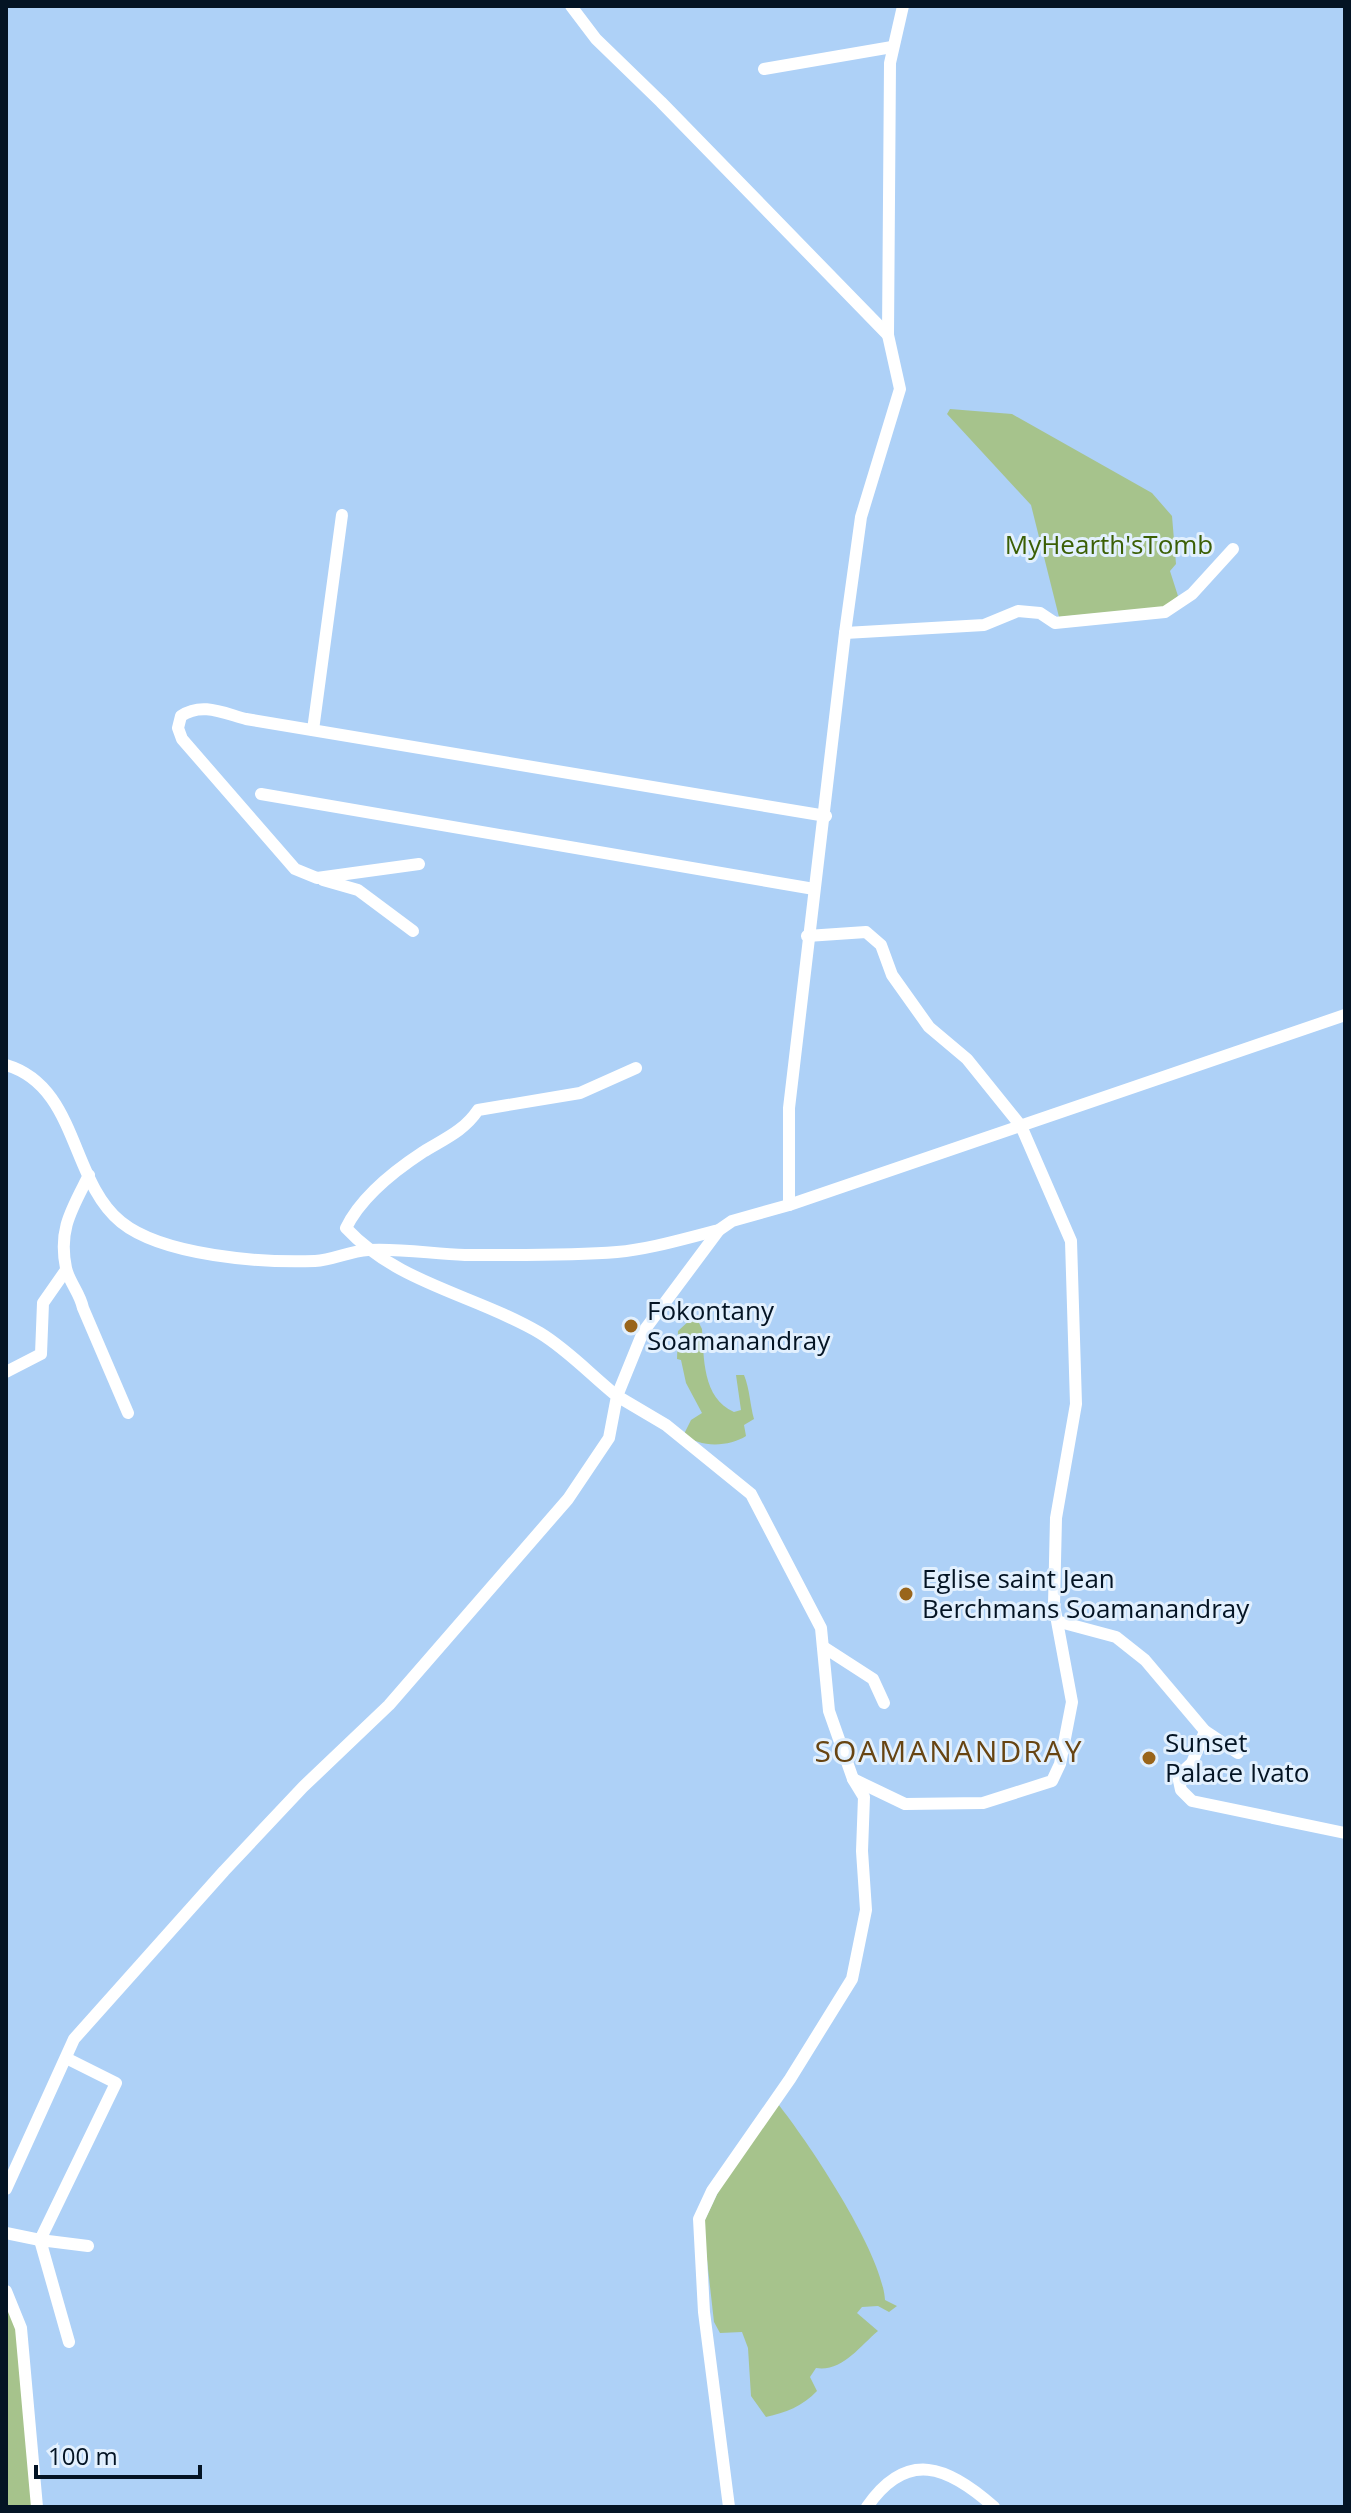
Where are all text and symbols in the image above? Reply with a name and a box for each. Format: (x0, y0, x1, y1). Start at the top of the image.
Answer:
park label: MyHearth'sTomb (1005, 526, 1213, 562)
place label: Fokontany Soamanandray (647, 1292, 831, 1358)
marker: Fokontany Soamanandray (622, 1317, 640, 1335)
place label: Eglise saint Jean Berchmans Soamanandray (922, 1560, 1250, 1626)
marker: Eglise saint Jean Berchmans Soamanandray (897, 1585, 915, 1603)
place label: Sunset Palace Ivato (1165, 1724, 1310, 1790)
district label: SOAMANANDRAY (815, 1730, 1083, 1771)
marker: Sunset Palace Ivato (1140, 1749, 1158, 1767)
scale bar (36, 2429, 200, 2479)
text: 100 m (48, 2439, 118, 2472)

